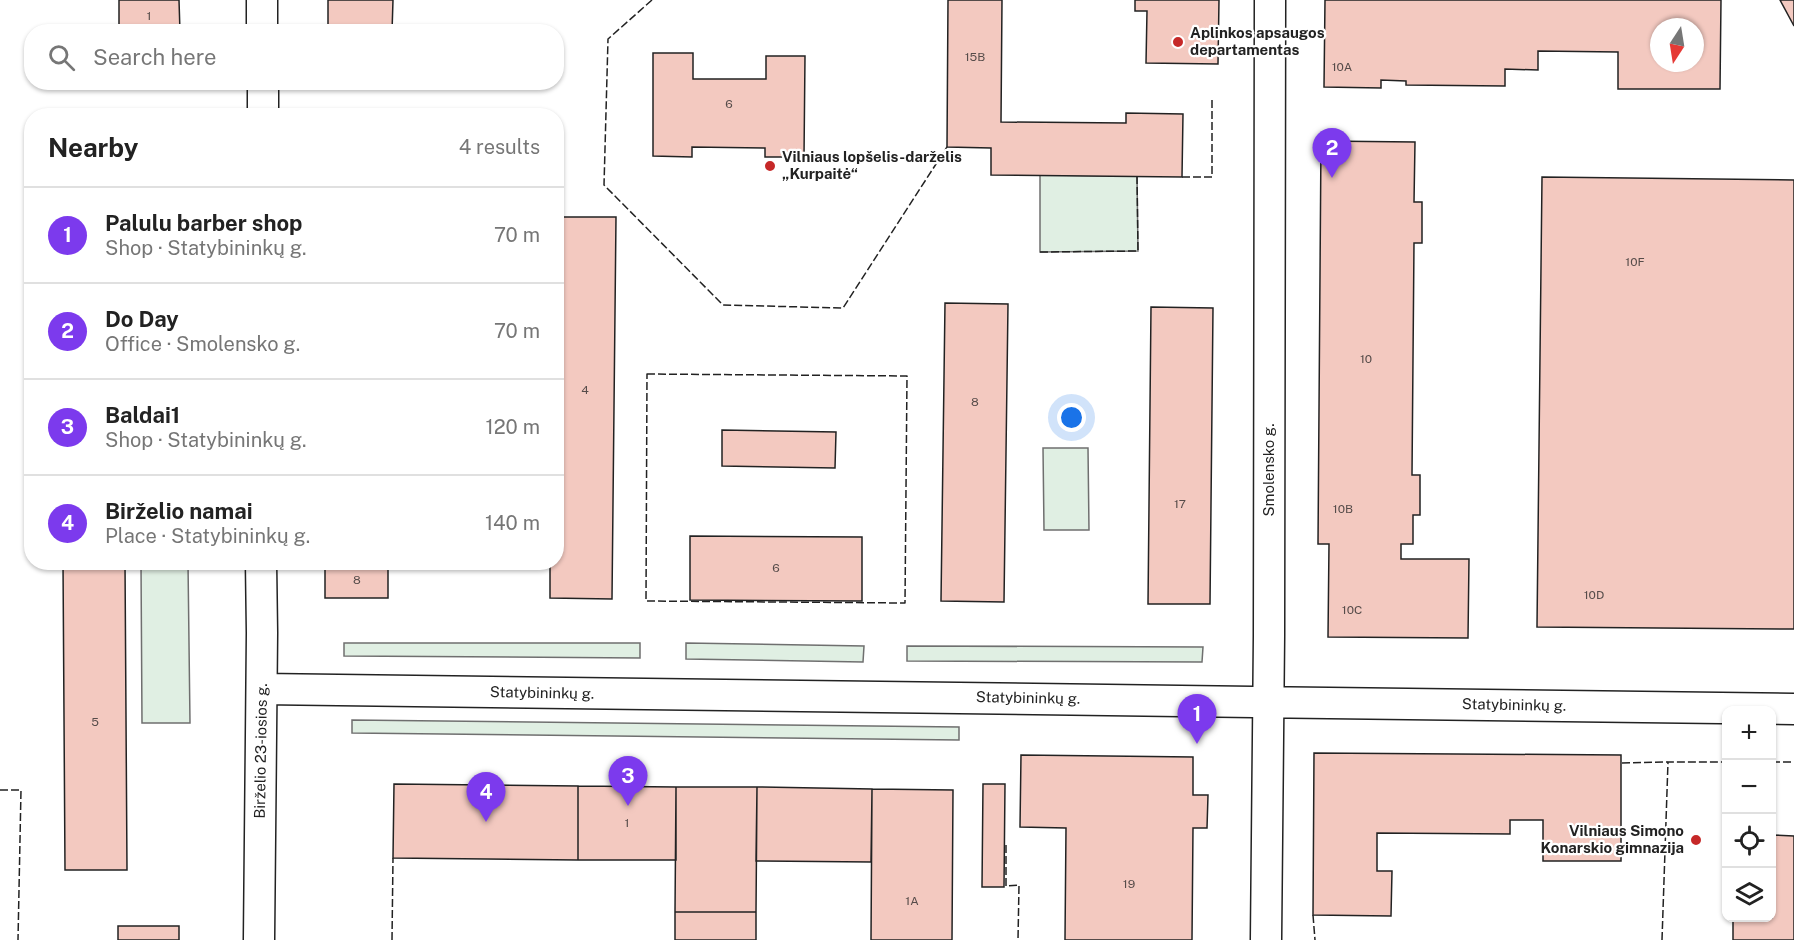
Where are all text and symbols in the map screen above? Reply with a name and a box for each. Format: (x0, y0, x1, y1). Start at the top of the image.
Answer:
house number: 1 (147, 9, 151, 23)
north arrow (1650, 18, 1704, 72)
search box (24, 24, 564, 90)
place label: Aplinkos apsaugos departamentas (1190, 24, 1325, 58)
marker: Aplinkos apsaugos departamentas (1171, 35, 1185, 49)
icon: search (45, 41, 78, 74)
text: Search here (93, 44, 217, 70)
house number: 15B (965, 50, 985, 64)
house number: 10A (1332, 60, 1353, 74)
house number: 6 (725, 97, 733, 111)
pin: 2 (1312, 128, 1352, 178)
text: Nearby (48, 132, 138, 163)
text: 4 results (459, 135, 540, 159)
place label: Vilniaus lopšelis-darželis „Kurpaitė“ (782, 148, 962, 182)
marker: Vilniaus lopšelis-darželis „Kurpaitė“ (763, 159, 777, 173)
text: Palulu barber shop (105, 210, 302, 236)
text: 1 (63, 223, 72, 247)
text: 70 m (494, 223, 540, 247)
text: Shop · Statybininkų g. (105, 236, 307, 260)
house number: 10F (1625, 255, 1645, 269)
text: Do Day (105, 306, 179, 332)
text: 2 (61, 319, 74, 343)
text: 70 m (494, 319, 540, 343)
text: Office · Smolensko g. (105, 332, 300, 356)
house number: 10 (1360, 352, 1372, 366)
house number: 4 (581, 383, 589, 397)
house number: 8 (971, 395, 979, 409)
text: Baldai1 (105, 402, 180, 428)
your location (1057, 403, 1086, 432)
text: 3 (61, 415, 74, 439)
text: 120 m (486, 415, 540, 439)
street label: Smolensko g. (1260, 423, 1277, 517)
text: Shop · Statybininkų g. (105, 428, 307, 452)
house number: 17 (1174, 497, 1186, 511)
text: Birželio namai (105, 498, 253, 524)
house number: 10B (1333, 502, 1353, 516)
text: 4 (61, 511, 74, 535)
text: 140 m (485, 511, 540, 535)
text: Place · Statybininkų g. (105, 524, 310, 548)
house number: 6 (772, 561, 780, 575)
house number: 8 (353, 573, 361, 587)
house number: 10D (1584, 588, 1604, 602)
house number: 10C (1342, 603, 1362, 617)
street label: Birželio 23-iosios g. (251, 683, 270, 819)
street label: Statybininkų g. (490, 683, 594, 702)
street label: Statybininkų g. (976, 688, 1080, 707)
pin: 1 (1178, 694, 1216, 744)
street label: Statybininkų g. (1462, 695, 1566, 714)
map controls (1722, 706, 1776, 922)
button: + (1722, 706, 1776, 760)
house number: 5 (91, 715, 99, 729)
pin: 3 (608, 756, 648, 806)
button: − (1722, 760, 1776, 814)
pin: 4 (466, 772, 506, 822)
button: locate (1722, 814, 1776, 868)
house number: 1 (625, 816, 629, 830)
place label: Vilniaus Simono Konarskio gimnazija (1541, 822, 1684, 856)
marker: Vilniaus Simono Konarskio gimnazija (1689, 833, 1703, 847)
button: layers (1722, 868, 1776, 922)
house number: 19 (1123, 877, 1135, 891)
house number: 1A (905, 894, 919, 908)

